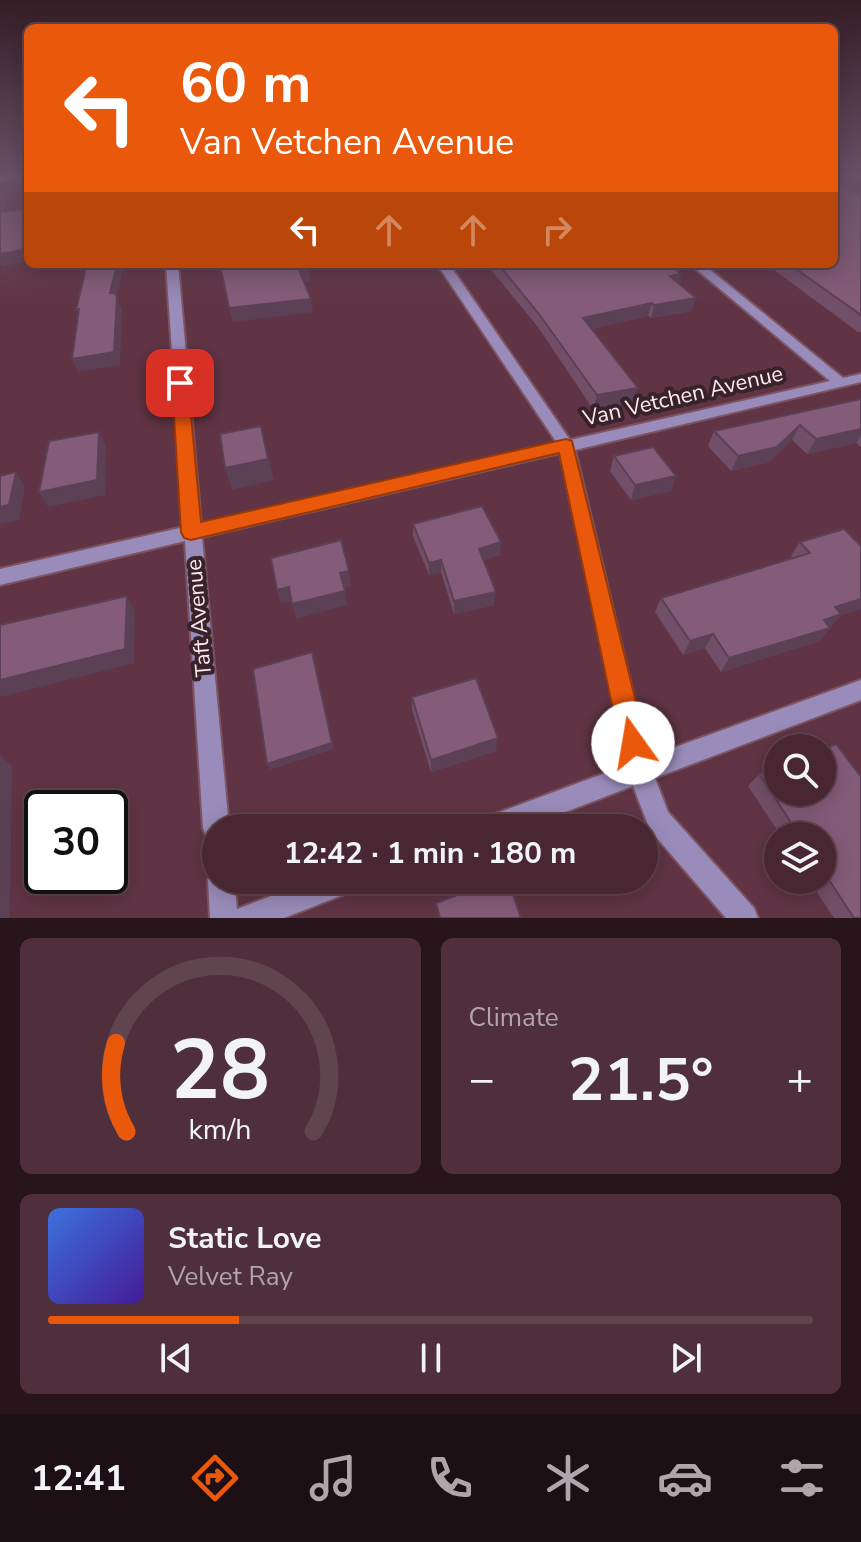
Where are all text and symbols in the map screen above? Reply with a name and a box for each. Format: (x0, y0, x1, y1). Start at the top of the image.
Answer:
text: 60 m (180, 45, 311, 122)
icon: left (48, 56, 152, 160)
text: Van Vetchen Avenue (180, 118, 514, 167)
icon: left (283, 208, 327, 252)
icon: ahead (367, 208, 411, 252)
icon: ahead (451, 208, 495, 252)
icon: right (535, 208, 579, 252)
pin (146, 349, 214, 417)
street label: Van Vetchen Avenue (579, 358, 786, 434)
icon: arrive (158, 361, 202, 405)
street label: Taft Avenue (179, 558, 219, 678)
position arrow (591, 701, 675, 785)
map controls (764, 734, 836, 894)
button: search (764, 734, 836, 806)
speed limit sign: 30 (24, 790, 128, 894)
button: layers (764, 822, 836, 894)
text: 12:42 · 1 min · 180 m (284, 833, 576, 874)
text: Climate (469, 1000, 559, 1035)
text: 28 (170, 1014, 270, 1127)
text: 21.5° (568, 1039, 714, 1121)
text: − (469, 1050, 495, 1110)
text: + (787, 1050, 813, 1110)
text: km/h (189, 1110, 252, 1149)
text: Static Love (168, 1218, 322, 1259)
text: Velvet Ray (168, 1259, 293, 1294)
icon: previous (154, 1336, 198, 1380)
icon: pause (409, 1336, 453, 1380)
icon: next (664, 1336, 708, 1380)
icon: directions (187, 1450, 243, 1506)
icon: music (305, 1450, 361, 1506)
icon: phone (422, 1450, 478, 1506)
icon: climate (540, 1450, 596, 1506)
icon: car (657, 1450, 713, 1506)
icon: filters (774, 1450, 830, 1506)
text: 12:41 (31, 1454, 126, 1503)

